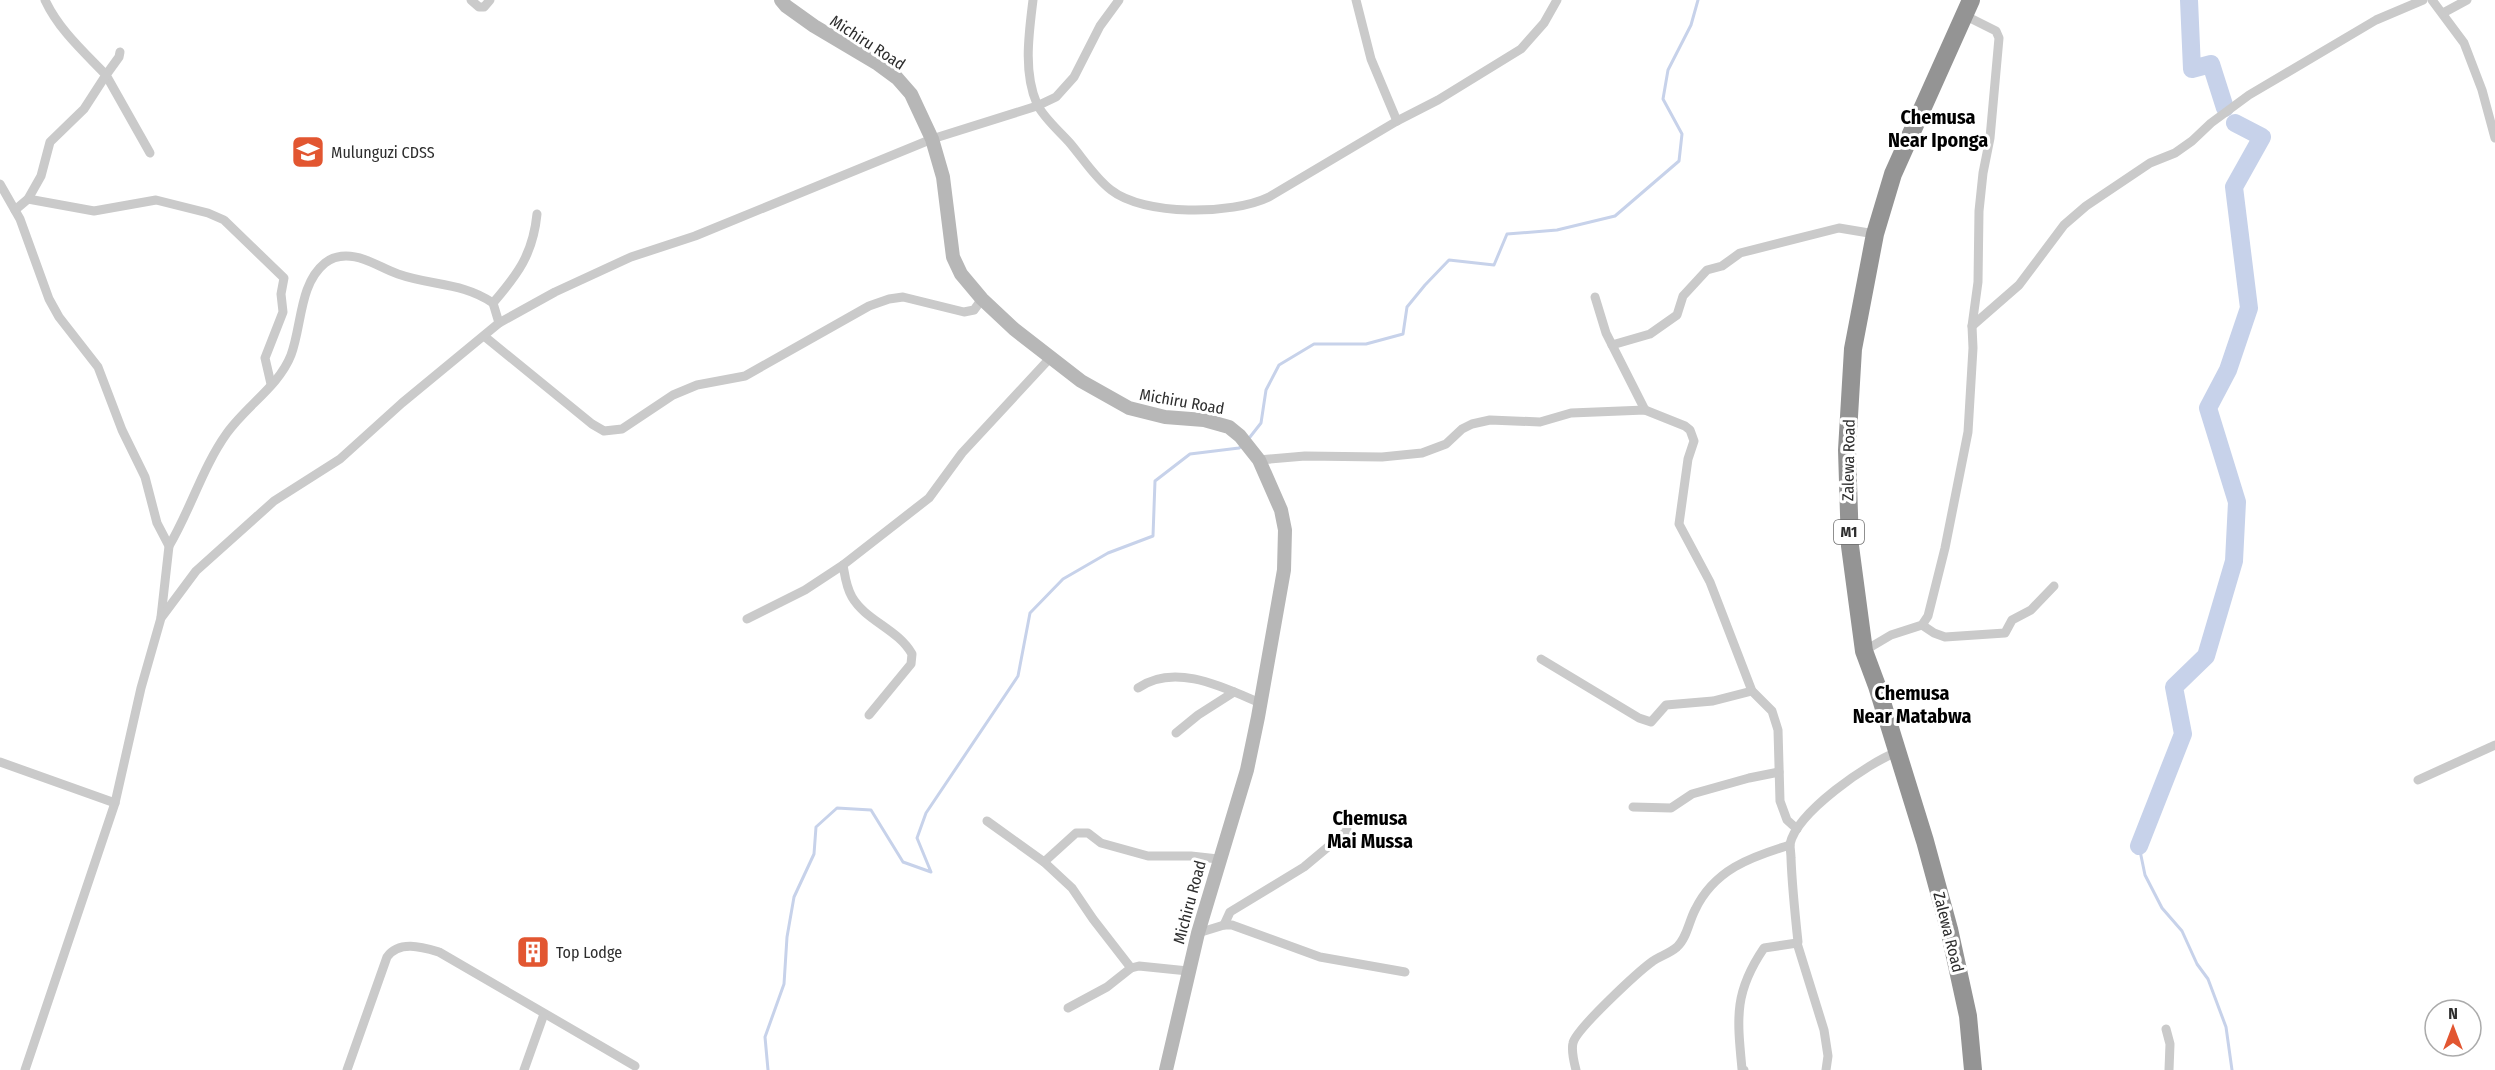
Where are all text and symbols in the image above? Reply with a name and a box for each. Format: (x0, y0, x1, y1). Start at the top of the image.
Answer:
street label: Michiru Road (827, 11, 909, 74)
district label: Chemusa Near Iponga (1888, 105, 1988, 152)
school or university icon: Mulunguzi CDSS (290, 134, 326, 170)
place label: Mulunguzi CDSS (331, 143, 435, 162)
street label: Michiru Road (1138, 385, 1226, 418)
street label: Zalewa Road (1838, 419, 1859, 501)
road number: M1 (1834, 520, 1864, 544)
district label: Chemusa Near Matabwa (1853, 681, 1971, 728)
district label: Chemusa Mai Mussa (1327, 806, 1413, 853)
street label: Michiru Road (1169, 858, 1210, 946)
street label: Zalewa Road (1929, 890, 1968, 974)
building icon: Top Lodge (515, 934, 551, 970)
place label: Top Lodge (556, 943, 622, 962)
north arrow (2423, 998, 2483, 1058)
text: N (2448, 1004, 2458, 1023)

